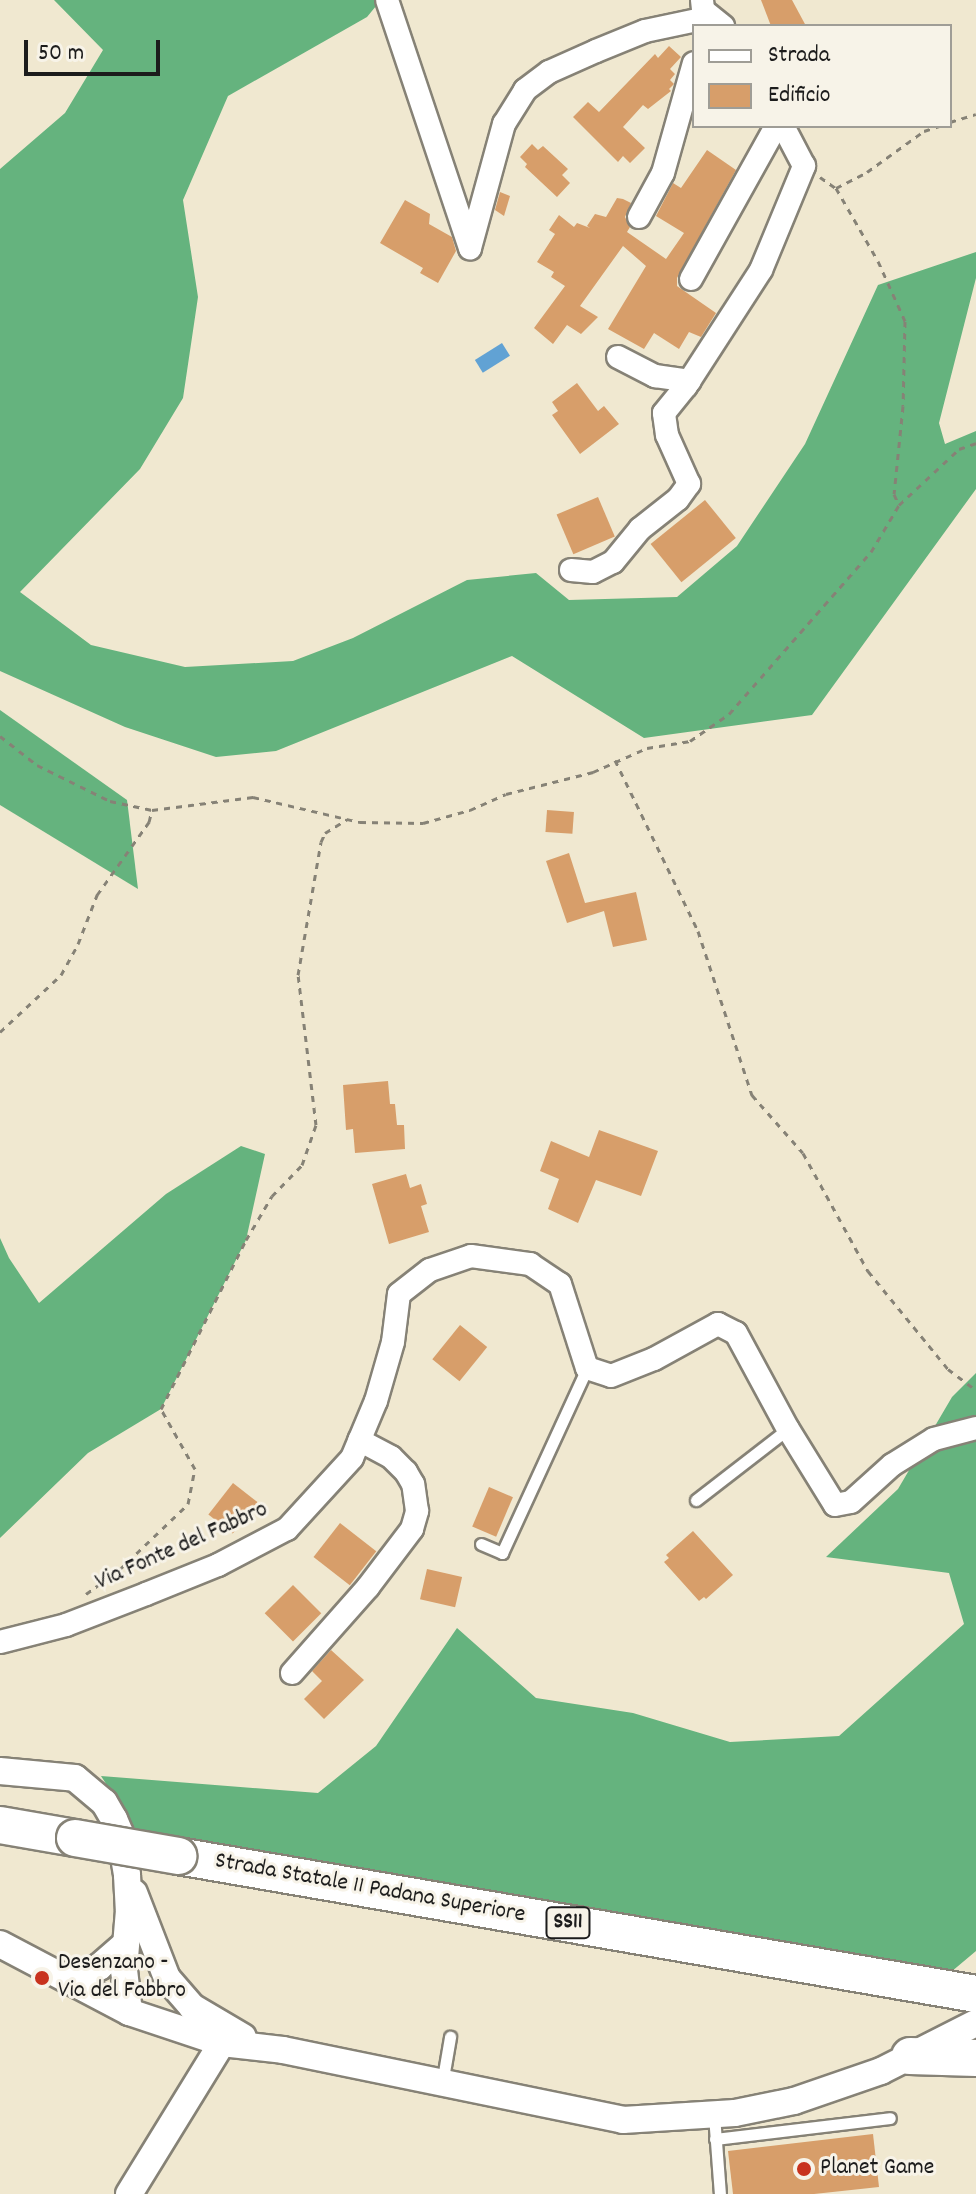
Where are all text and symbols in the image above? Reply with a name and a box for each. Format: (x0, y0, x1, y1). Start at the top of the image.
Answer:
scale bar (28, 24, 164, 74)
legend (692, 24, 952, 128)
text: 50 m (38, 37, 84, 71)
text: Strada (768, 39, 830, 73)
text: Edificio (768, 79, 830, 113)
street label: Via Fonte del Fabbro (91, 1496, 273, 1598)
street label: Strada Statale 11 Padana Superiore (213, 1847, 527, 1931)
road number: SS11 (544, 1905, 592, 1941)
place label: Desenzano - Via del Fabbro (58, 1950, 186, 2006)
marker: Desenzano - Via del Fabbro (33, 1969, 51, 1987)
place label: Planet Game (820, 2155, 934, 2183)
marker: Planet Game (795, 2160, 813, 2178)

